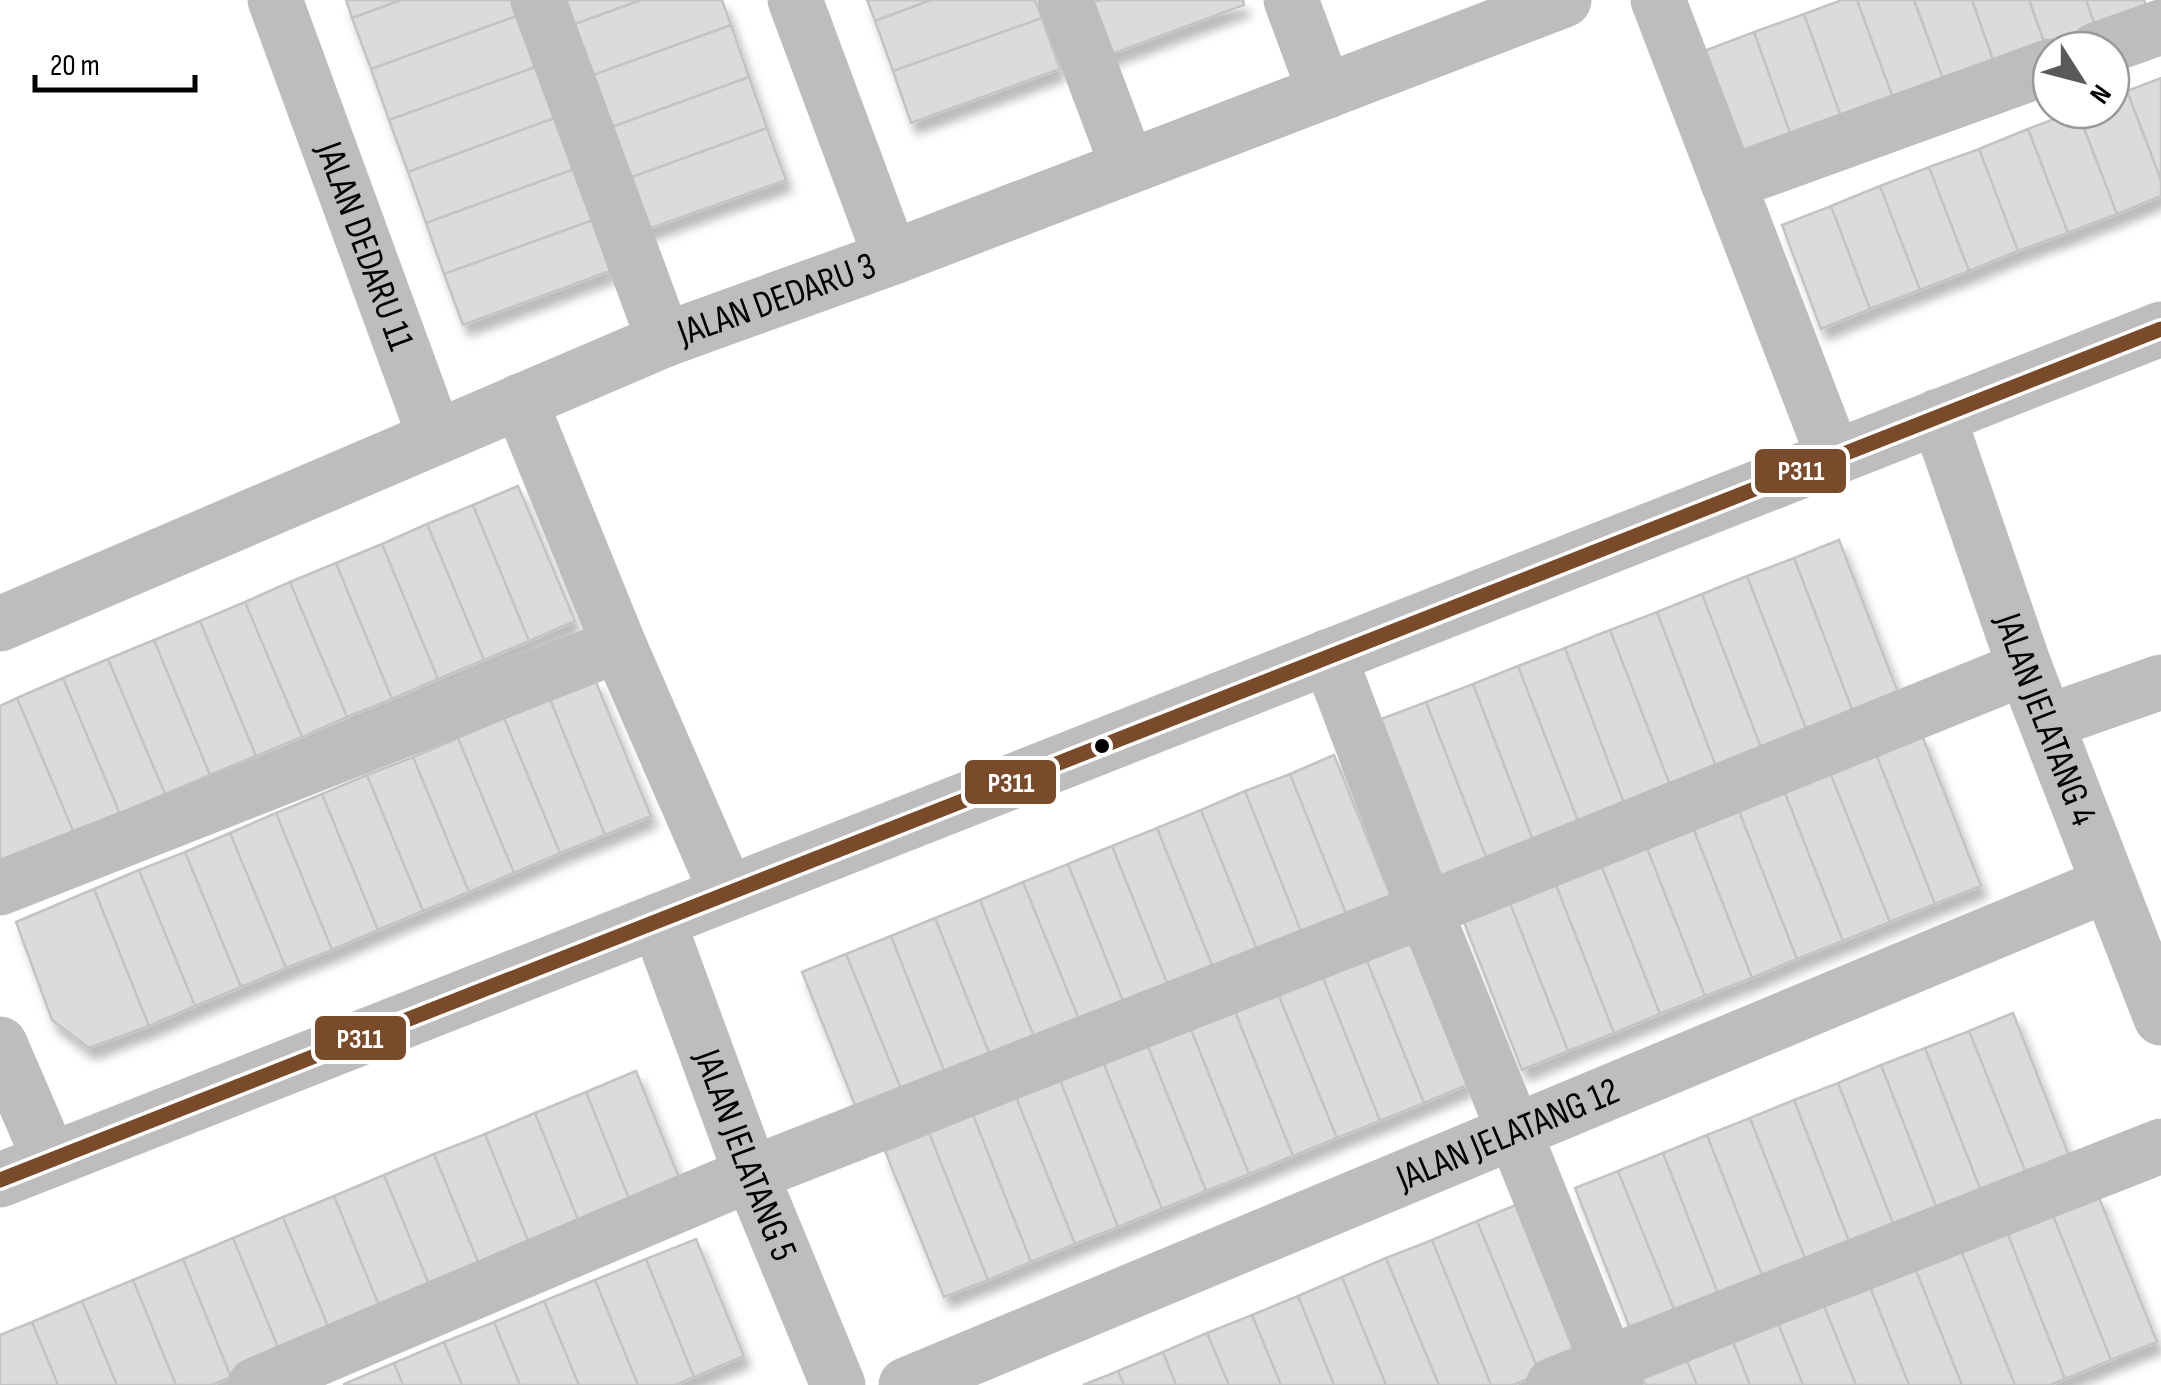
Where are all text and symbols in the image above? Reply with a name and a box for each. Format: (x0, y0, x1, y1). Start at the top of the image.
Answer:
scale bar (35, 30, 195, 92)
north arrow (2031, 30, 2131, 130)
text: 20 m (50, 48, 100, 84)
text: N (2082, 78, 2118, 110)
street label: JALAN DEDARU 11 (306, 135, 424, 356)
street label: JALAN DEDARU 3 (671, 243, 882, 356)
line badge: P311 (1753, 447, 1848, 495)
text: P311 (1777, 455, 1825, 488)
street label: JALAN JELATANG 4 (1985, 607, 2107, 832)
unlabelled marker (1092, 736, 1112, 756)
line badge: P311 (963, 758, 1058, 806)
text: P311 (987, 767, 1035, 800)
line badge: P311 (313, 1014, 408, 1062)
text: P311 (336, 1023, 384, 1056)
street label: JALAN JELATANG 5 (684, 1042, 807, 1267)
street label: JALAN JELATANG 12 (1389, 1068, 1626, 1201)

